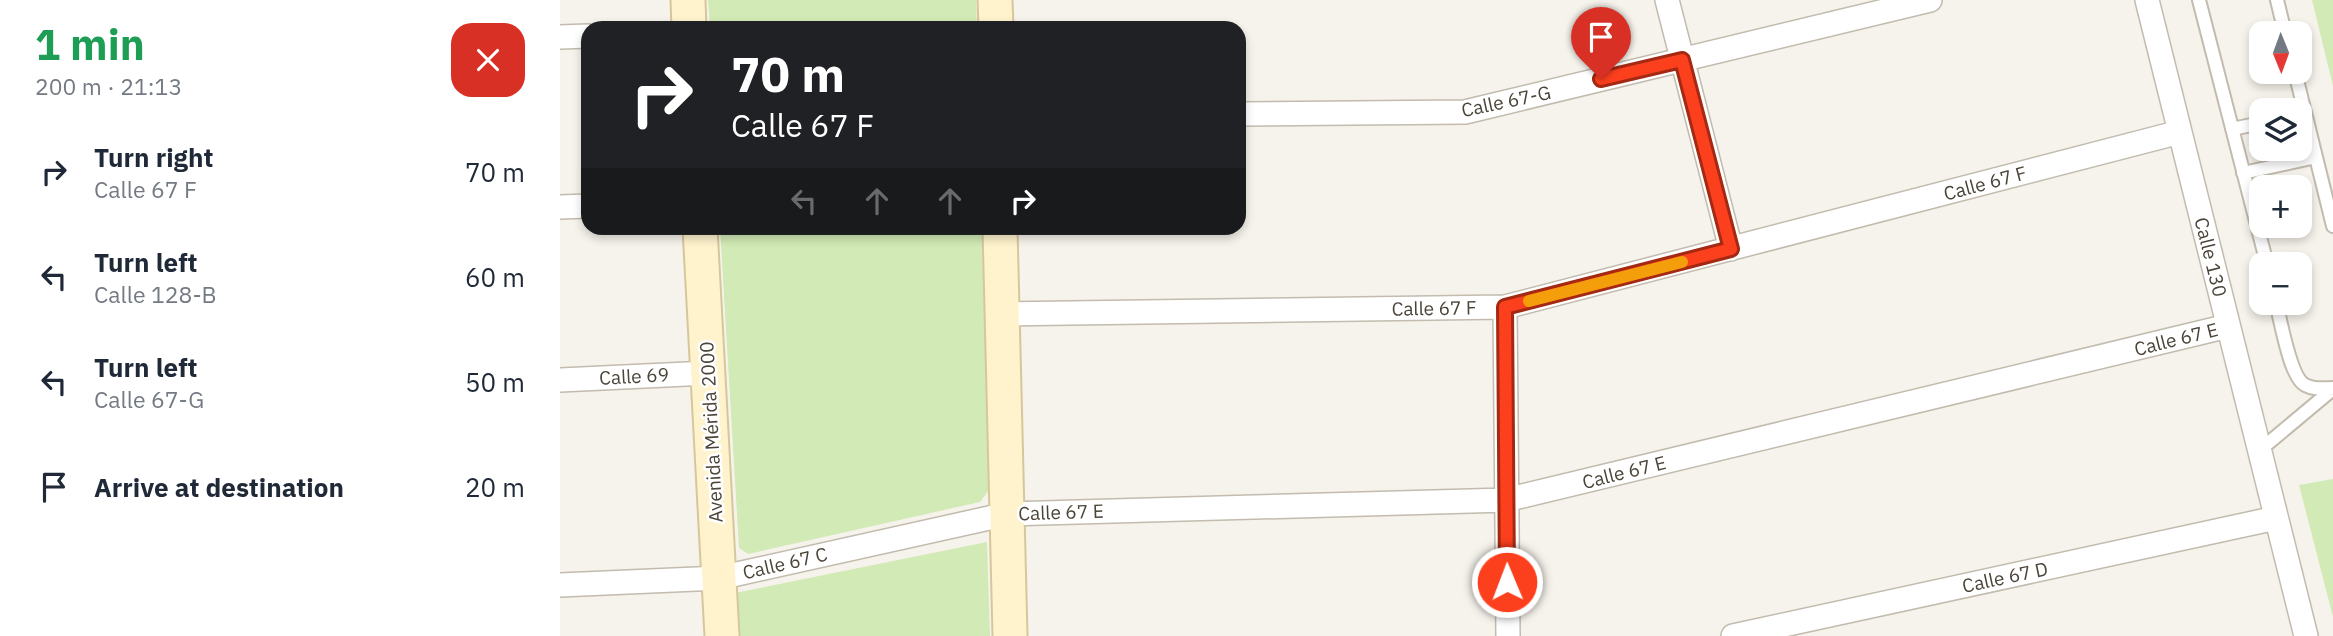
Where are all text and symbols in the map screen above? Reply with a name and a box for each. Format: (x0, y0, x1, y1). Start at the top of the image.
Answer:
pin (1571, 7, 1631, 79)
text: 1 min (35, 17, 145, 72)
icon: arrive (1582, 18, 1620, 56)
north arrow (2249, 21, 2312, 84)
map controls (2249, 21, 2312, 315)
button: close (451, 23, 525, 97)
text: 70 m (731, 42, 845, 105)
icon: right (616, 49, 707, 140)
text: 200 m · 21:13 (35, 71, 182, 101)
street label: Calle 67-G (1459, 80, 1553, 122)
button: layers (2249, 98, 2312, 161)
text: Calle 67 F (731, 104, 874, 146)
text: Turn right (94, 140, 213, 174)
icon: right (35, 153, 73, 191)
text: 70 m (465, 155, 525, 189)
street label: Calle 67 F (1941, 160, 2029, 206)
text: Calle 67 F (94, 174, 197, 204)
button: + (2249, 175, 2312, 238)
icon: left (785, 182, 823, 220)
icon: ahead (858, 182, 896, 220)
icon: ahead (931, 182, 969, 220)
icon: right (1004, 182, 1042, 220)
street label: Calle 130 (2190, 215, 2232, 299)
text: Turn left (94, 245, 197, 279)
button: − (2249, 252, 2312, 315)
icon: left (35, 258, 73, 296)
text: 60 m (465, 260, 525, 294)
text: Calle 128-B (94, 279, 217, 309)
street label: Calle 67 F (1391, 295, 1477, 321)
street label: Calle 67 E (2132, 317, 2220, 361)
street label: Avenida Mérida 2000 (694, 341, 728, 523)
text: Turn left (94, 350, 197, 384)
street label: Calle 69 (598, 362, 670, 390)
icon: left (35, 363, 73, 401)
text: 50 m (465, 365, 525, 399)
text: Calle 67-G (94, 384, 204, 414)
street label: Calle 67 E (1580, 450, 1668, 494)
icon: arrive (35, 468, 73, 506)
text: Arrive at destination (94, 470, 344, 504)
text: 20 m (465, 470, 525, 504)
street label: Calle 67 E (1018, 499, 1104, 525)
street label: Calle 67 C (740, 542, 830, 584)
position arrow (1470, 545, 1544, 619)
street label: Calle 67 D (1960, 556, 2050, 598)

